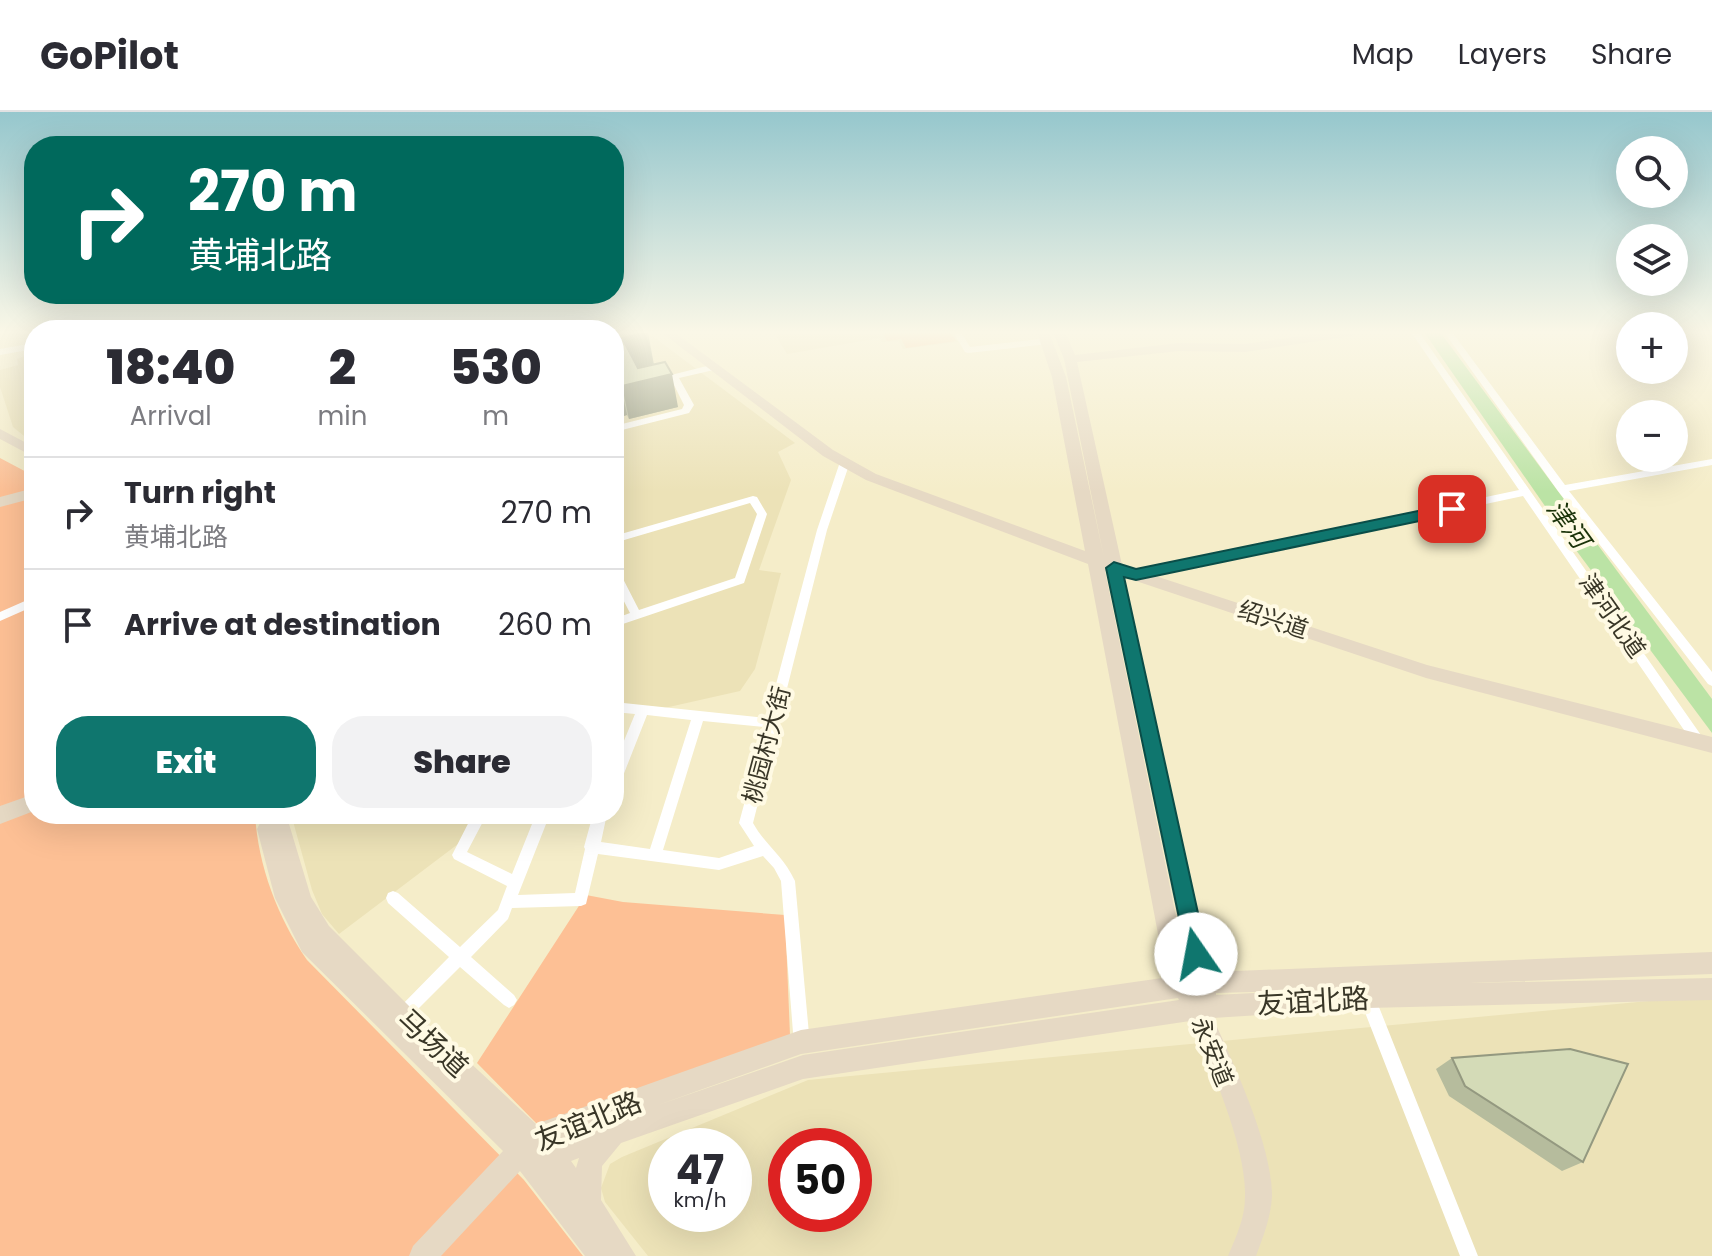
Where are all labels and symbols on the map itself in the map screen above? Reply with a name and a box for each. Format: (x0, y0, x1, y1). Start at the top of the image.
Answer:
pin (1418, 475, 1486, 543)
water label: 津河 (1538, 492, 1601, 560)
street label: 津河北道 (1571, 567, 1653, 664)
street label: 绍兴道 (1234, 593, 1312, 646)
street label: 桃园村大街 (735, 683, 798, 807)
position arrow (1154, 912, 1238, 996)
street label: 友谊北路 (1256, 979, 1370, 1024)
street label: 马场道 (389, 1000, 477, 1086)
street label: 永安道 (1184, 1012, 1241, 1091)
street label: 友谊北路 (529, 1082, 647, 1161)
speed limit sign: 50 (768, 1128, 872, 1232)

